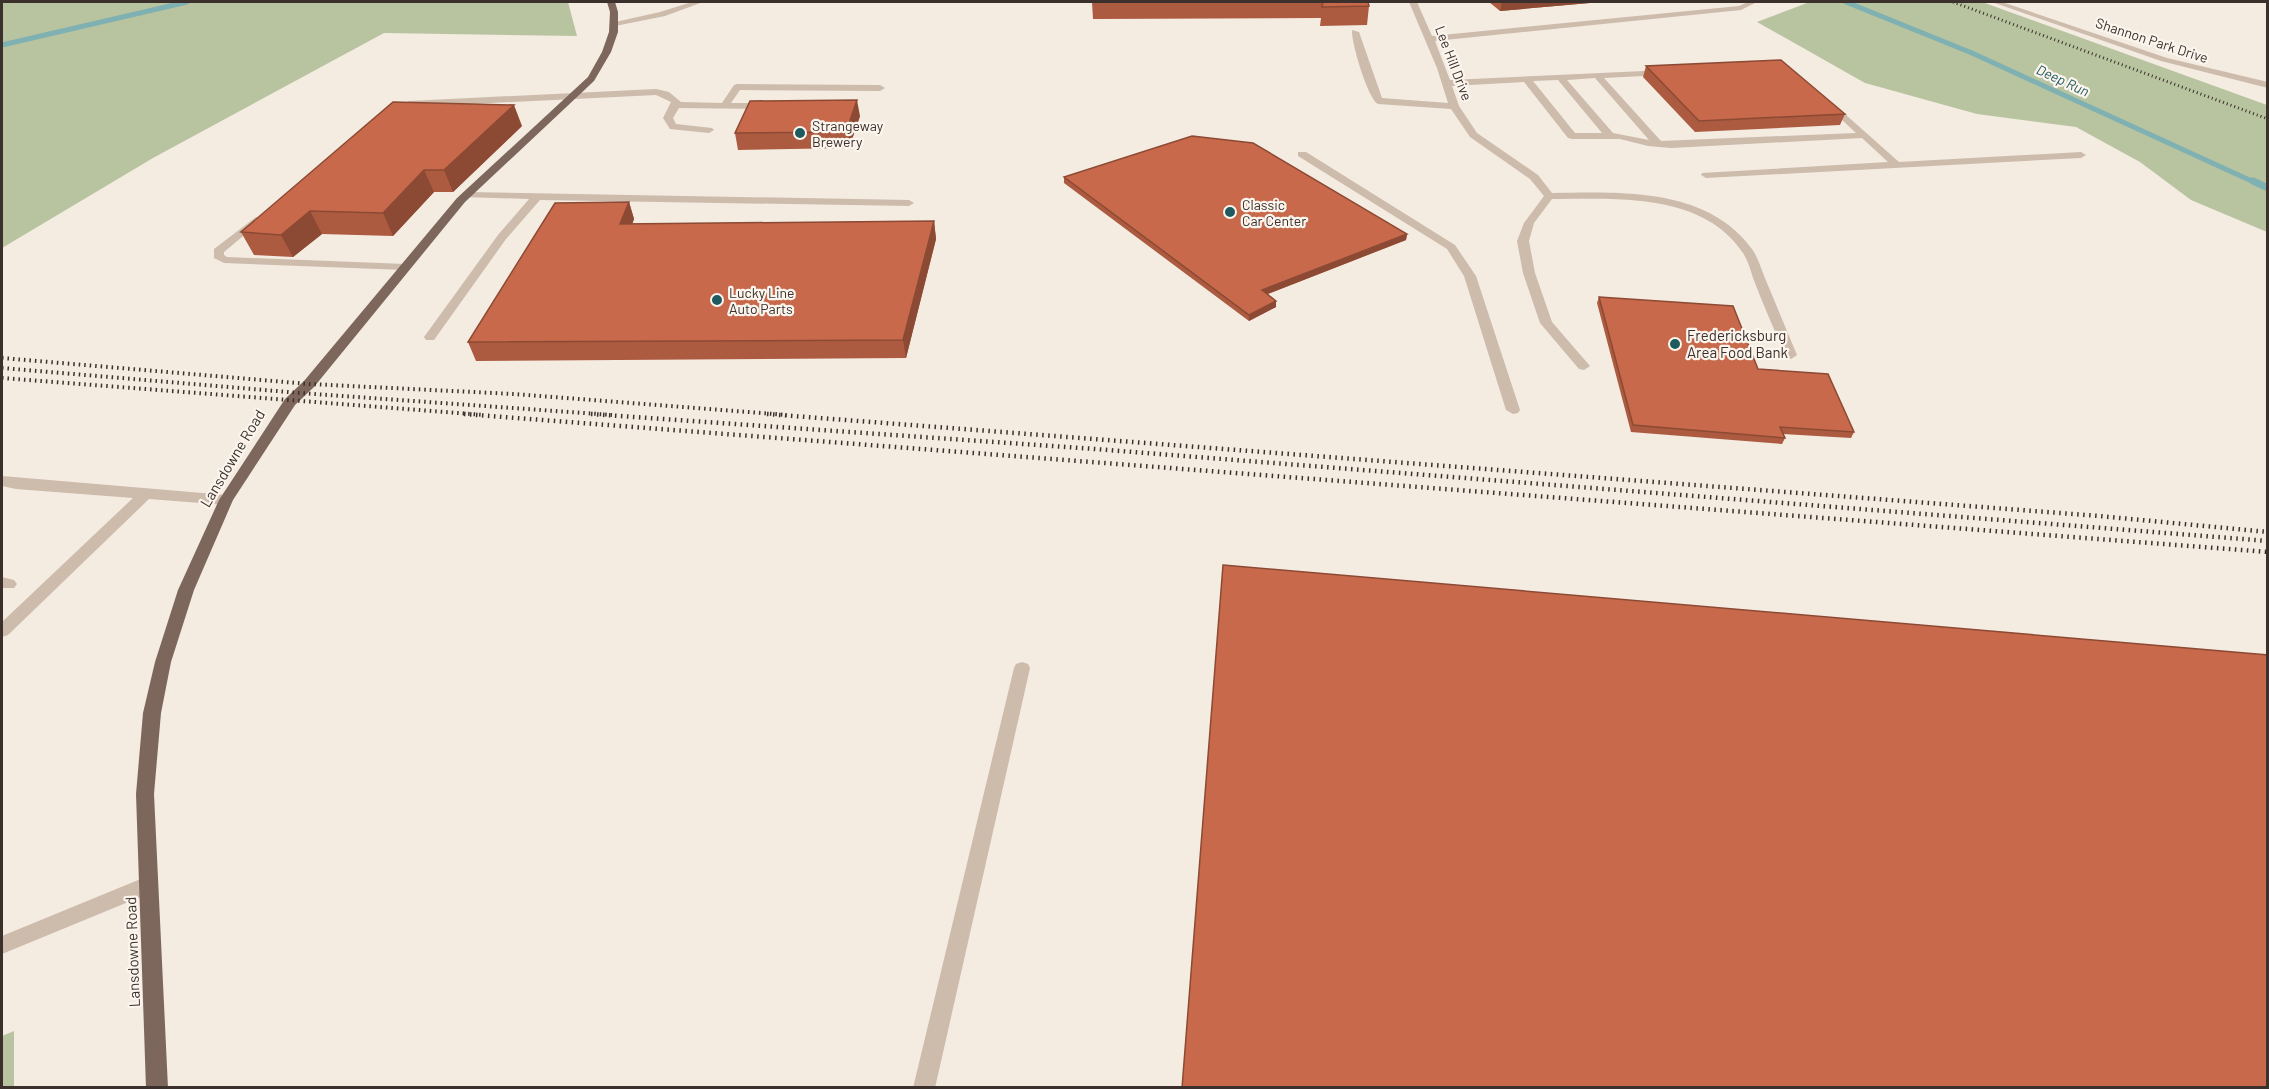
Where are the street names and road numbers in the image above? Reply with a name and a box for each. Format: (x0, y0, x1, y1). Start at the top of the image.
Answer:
street label: Shannon Park Drive (2094, 14, 2210, 66)
street label: Lee Hill Drive (1432, 23, 1476, 103)
street label: Lansdowne Road (196, 406, 268, 510)
street label: Lansdowne Road (121, 896, 143, 1008)

